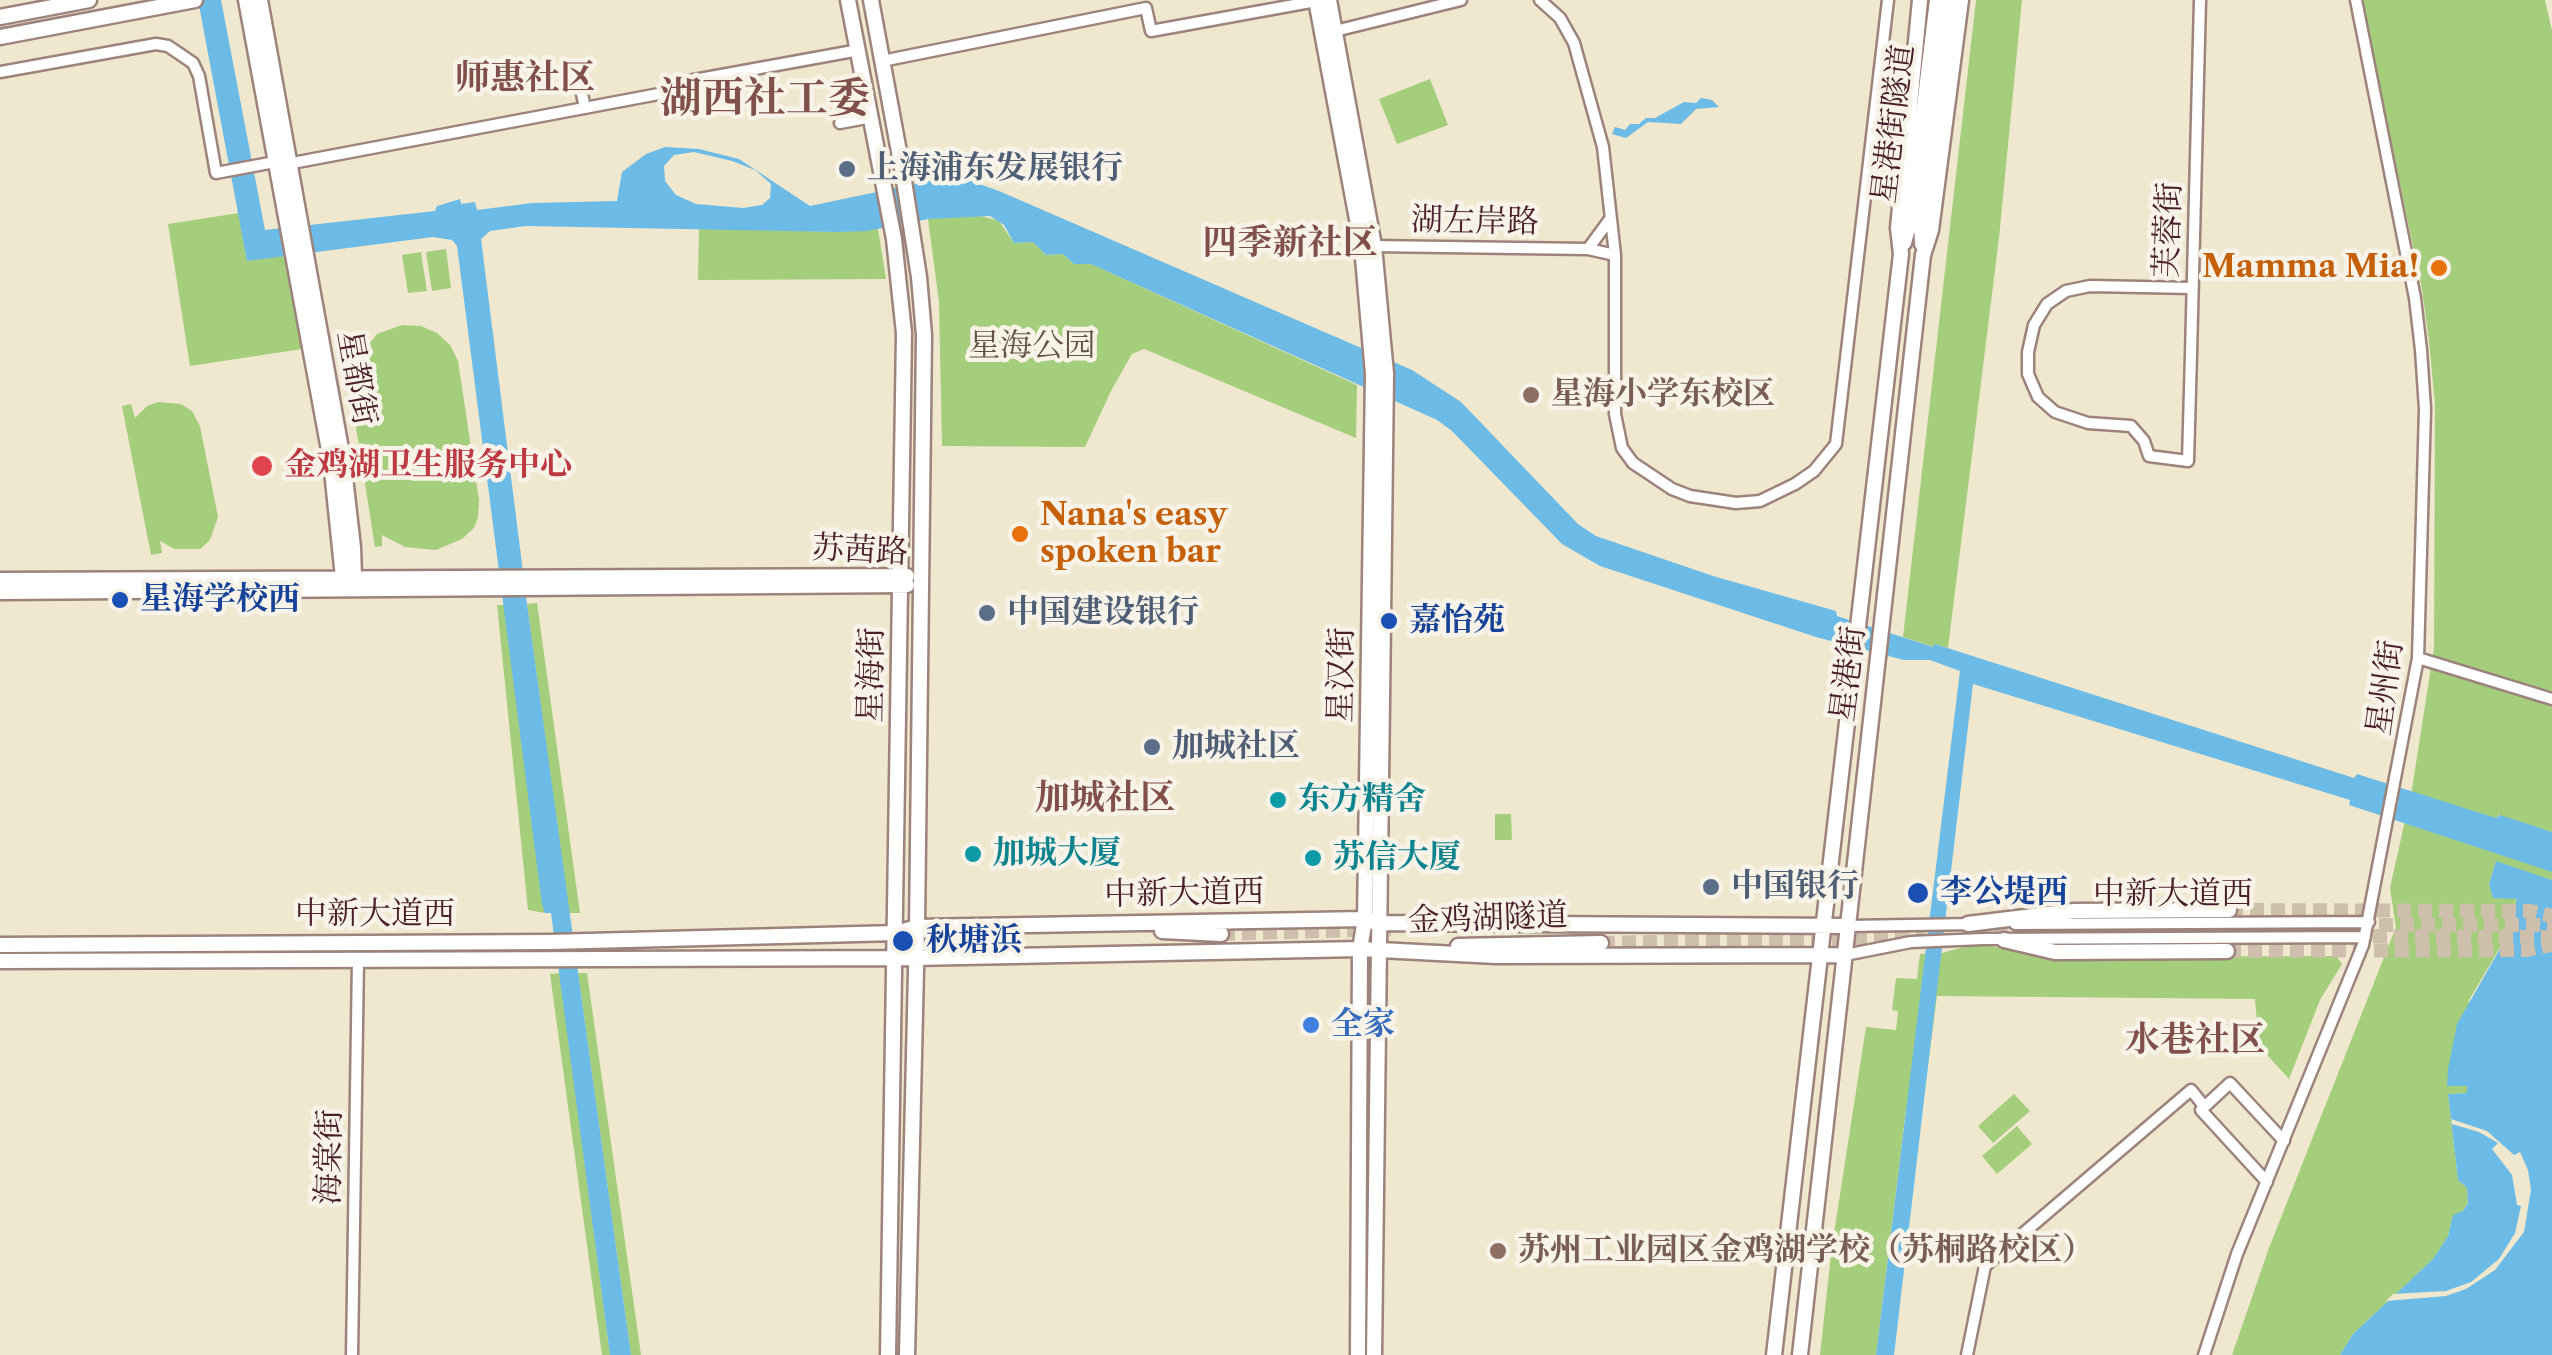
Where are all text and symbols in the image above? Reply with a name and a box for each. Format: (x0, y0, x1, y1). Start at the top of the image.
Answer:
street label: 星港街隧道 (1865, 42, 1923, 206)
district label: 师惠社区 (455, 58, 595, 100)
district label: 湖西社工委 (660, 75, 870, 125)
place label: 上海浦东发展银行 (867, 150, 1123, 188)
marker: 上海浦东发展银行 (836, 158, 858, 180)
street label: 芙蓉街 (2148, 181, 2190, 279)
street label: 湖左岸路 (1411, 202, 1539, 242)
district label: 四季新社区 (1203, 223, 1377, 265)
place label: Mamma Mia! (2202, 249, 2419, 287)
marker: Mamma Mia! (2428, 257, 2450, 279)
street label: 星都街 (329, 327, 383, 429)
park label: 星海公园 (968, 328, 1096, 366)
place label: 星海小学东校区 (1551, 376, 1775, 414)
marker: 星海小学东校区 (1520, 384, 1542, 406)
place label: 金鸡湖卫生服务中心 (284, 447, 572, 485)
marker: 金鸡湖卫生服务中心 (249, 453, 275, 479)
place label: Nana's easy spoken bar (1040, 497, 1227, 572)
marker: Nana's easy spoken bar (1009, 523, 1031, 545)
street label: 苏茜路 (811, 529, 909, 573)
place label: 星海学校西 (140, 581, 300, 619)
marker: 星海学校西 (109, 589, 131, 611)
place label: 中国建设银行 (1007, 594, 1199, 632)
marker: 中国建设银行 (976, 602, 998, 624)
place label: 嘉怡苑 (1409, 602, 1505, 640)
marker: 嘉怡苑 (1378, 610, 1400, 632)
street label: 星港街 (1824, 624, 1874, 724)
street label: 星海街 (852, 627, 892, 723)
street label: 星汉街 (1322, 627, 1362, 723)
street label: 星州街 (2360, 638, 2412, 738)
place label: 加城社区 (1172, 728, 1300, 766)
marker: 加城社区 (1141, 736, 1163, 758)
district label: 加城社区 (1035, 778, 1175, 820)
place label: 东方精舍 (1298, 781, 1426, 819)
marker: 东方精舍 (1267, 789, 1289, 811)
place label: 加城大厦 (993, 835, 1121, 873)
place label: 苏信大厦 (1333, 839, 1461, 877)
marker: 加城大厦 (962, 843, 984, 865)
marker: 苏信大厦 (1302, 847, 1324, 869)
place label: 中国银行 (1731, 868, 1859, 906)
street label: 中新大道西 (1104, 873, 1264, 915)
place label: 李公堤西 (1940, 874, 2068, 912)
marker: 中国银行 (1700, 876, 1722, 898)
street label: 中新大道西 (2093, 876, 2253, 914)
marker: 李公堤西 (1905, 880, 1931, 906)
street label: 中新大道西 (295, 896, 455, 934)
street label: 金鸡湖隧道 (1407, 897, 1569, 941)
place label: 秋塘浜 (926, 922, 1022, 960)
marker: 秋塘浜 (890, 928, 916, 954)
place label: 全家 (1331, 1006, 1395, 1044)
marker: 全家 (1300, 1014, 1322, 1036)
district label: 水巷社区 (2125, 1020, 2265, 1062)
street label: 海棠街 (310, 1109, 350, 1205)
place label: 苏州工业园区金鸡湖学校（苏桐路校区） (1518, 1232, 2094, 1270)
marker: 苏州工业园区金鸡湖学校（苏桐路校区） (1487, 1240, 1509, 1262)

